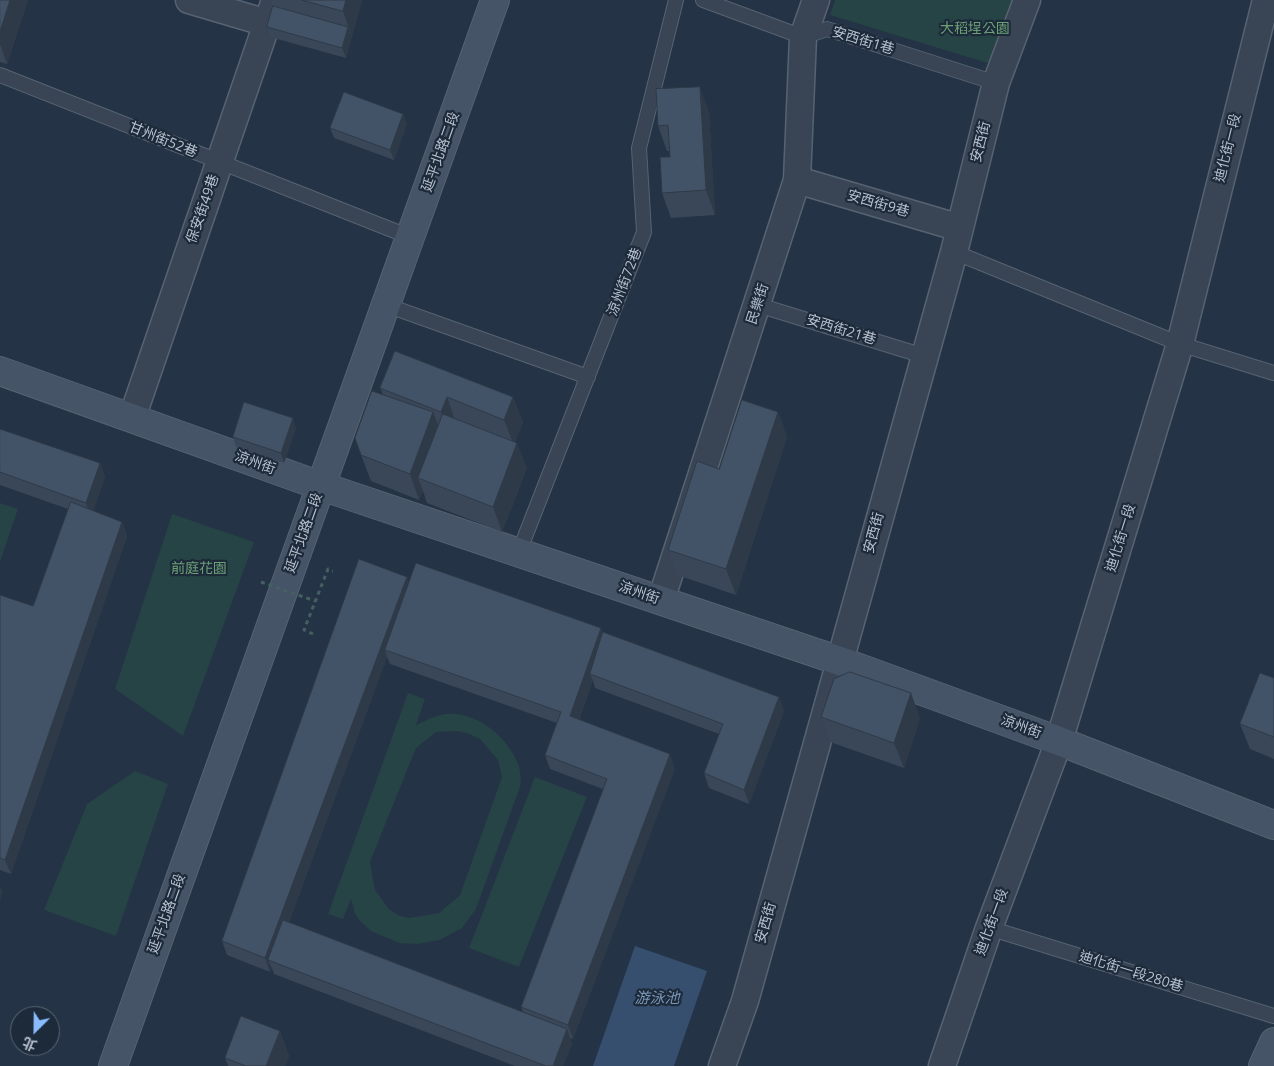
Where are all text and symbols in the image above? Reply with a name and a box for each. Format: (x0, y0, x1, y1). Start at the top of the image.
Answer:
park label: 大稻埕公園 (940, 21, 1010, 37)
street label: 安西街1巷 (830, 24, 896, 58)
street label: 延平北路二段 (419, 110, 463, 194)
street label: 迪化街一段 (1211, 112, 1245, 184)
street label: 甘州街52巷 (126, 119, 200, 161)
street label: 安西街 (968, 120, 994, 164)
street label: 保安街49巷 (183, 172, 223, 246)
street label: 安西街9巷 (845, 187, 911, 221)
street label: 涼州街72巷 (604, 245, 646, 319)
street label: 民樂街 (744, 281, 772, 327)
street label: 安西街21巷 (804, 311, 878, 349)
street label: 涼州街 (232, 448, 278, 478)
street label: 延平北路二段 (282, 491, 326, 575)
street label: 迪化街一段 (1103, 502, 1139, 574)
street label: 安西街 (860, 511, 888, 555)
park label: 前庭花園 (171, 561, 227, 577)
street label: 涼州街 (616, 578, 662, 608)
street label: 涼州街 (998, 712, 1044, 742)
street label: 延平北路二段 (145, 872, 189, 956)
street label: 迪化街一段 (972, 886, 1012, 958)
street label: 安西街 (752, 900, 780, 946)
street label: 迪化街一段280巷 (1077, 948, 1185, 996)
water label: 游泳池 (635, 990, 679, 1008)
north arrow (10, 1006, 60, 1056)
text: 北 (19, 1033, 39, 1056)

